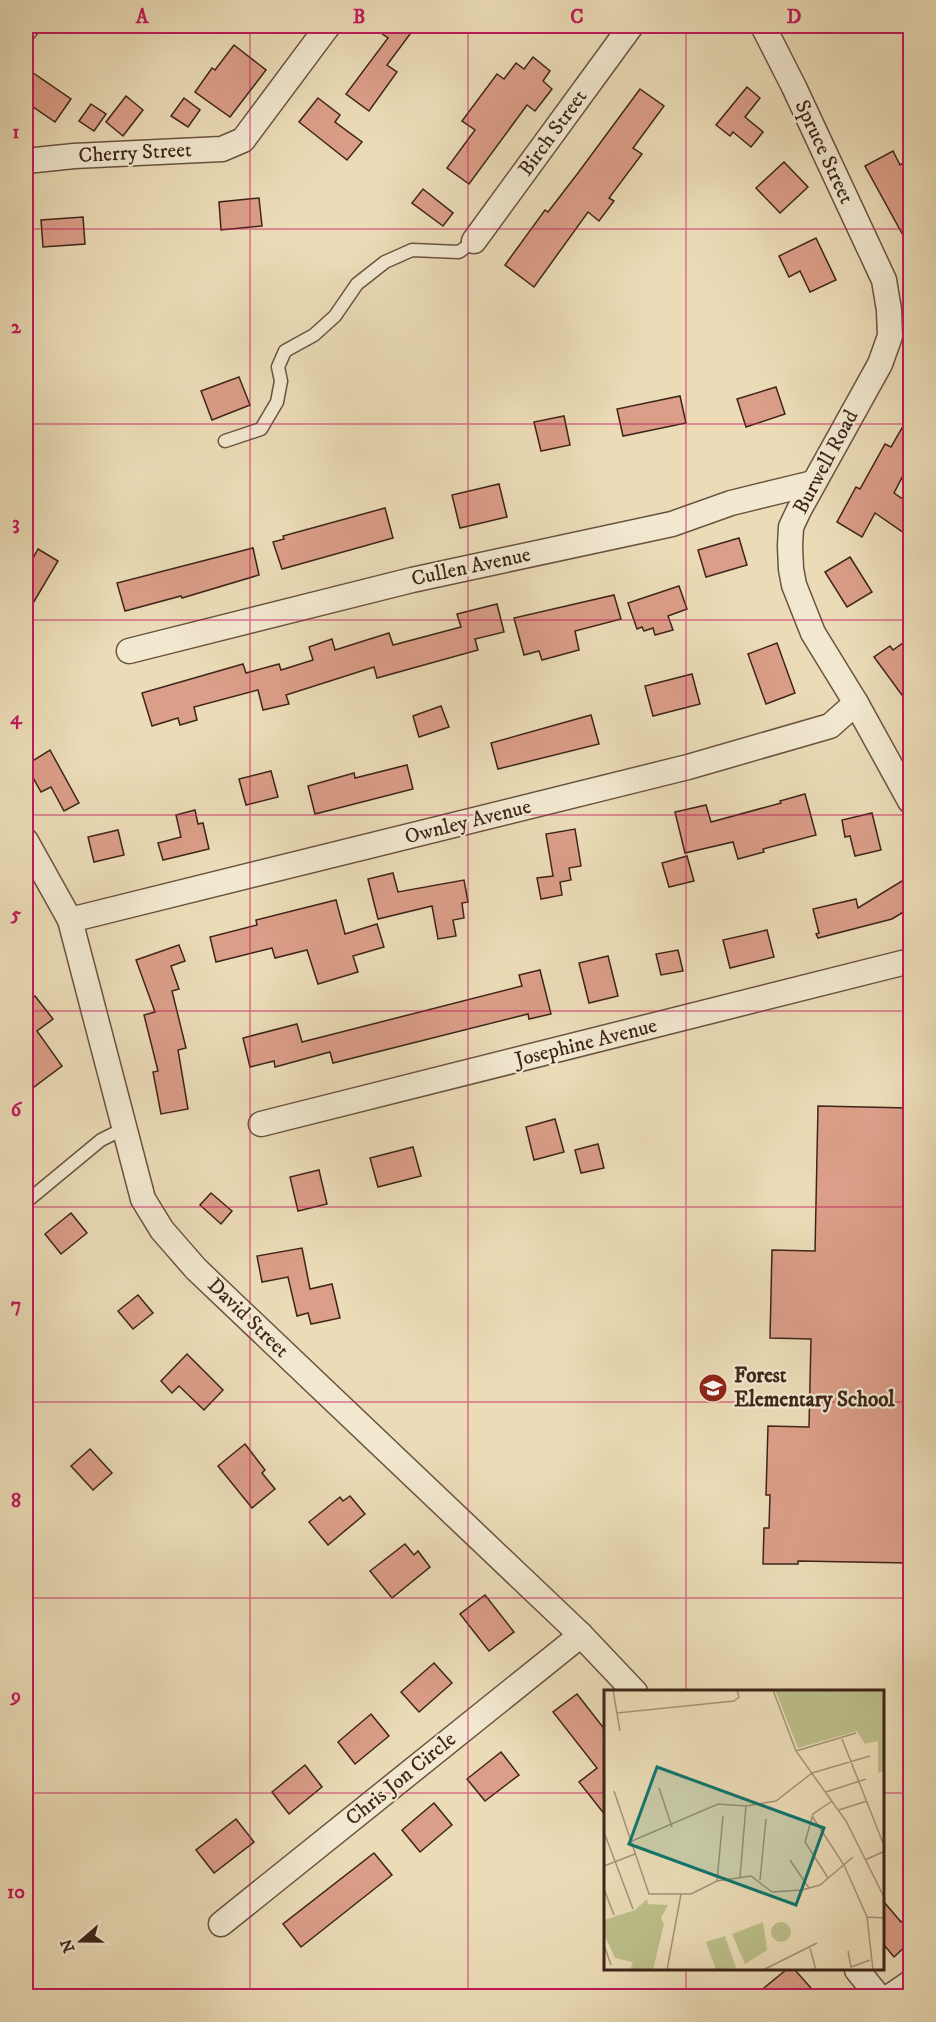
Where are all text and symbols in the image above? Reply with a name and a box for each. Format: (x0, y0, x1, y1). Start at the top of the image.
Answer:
text: A (135, 5, 150, 30)
text: B (353, 5, 365, 30)
text: C (570, 5, 584, 30)
text: D (787, 5, 802, 30)
street label: Birch Street (513, 84, 593, 181)
street label: Spruce Street (789, 96, 859, 208)
text: 1 (12, 120, 20, 145)
street label: Cherry Street (78, 137, 193, 169)
text: 2 (11, 315, 22, 340)
street label: Burwell Road (788, 405, 865, 519)
text: 3 (12, 511, 20, 536)
street label: Cullen Avenue (409, 542, 533, 592)
text: 4 (10, 706, 23, 731)
street label: Ownley Avenue (402, 794, 534, 850)
text: 5 (10, 902, 21, 927)
street label: Josephine Avenue (510, 1013, 660, 1074)
text: 6 (11, 1098, 23, 1123)
street label: David Street (202, 1273, 295, 1364)
text: 7 (11, 1293, 21, 1318)
place label: Forest Elementary School (734, 1363, 895, 1413)
school or university icon: Forest Elementary School (697, 1372, 729, 1404)
text: 8 (11, 1489, 21, 1514)
text: 9 (9, 1684, 21, 1709)
inset map (604, 1690, 885, 1971)
street label: Chris Jon Circle (341, 1726, 462, 1831)
text: 10 (7, 1880, 25, 1905)
north arrow (51, 1911, 111, 1971)
text: N (56, 1936, 79, 1955)

